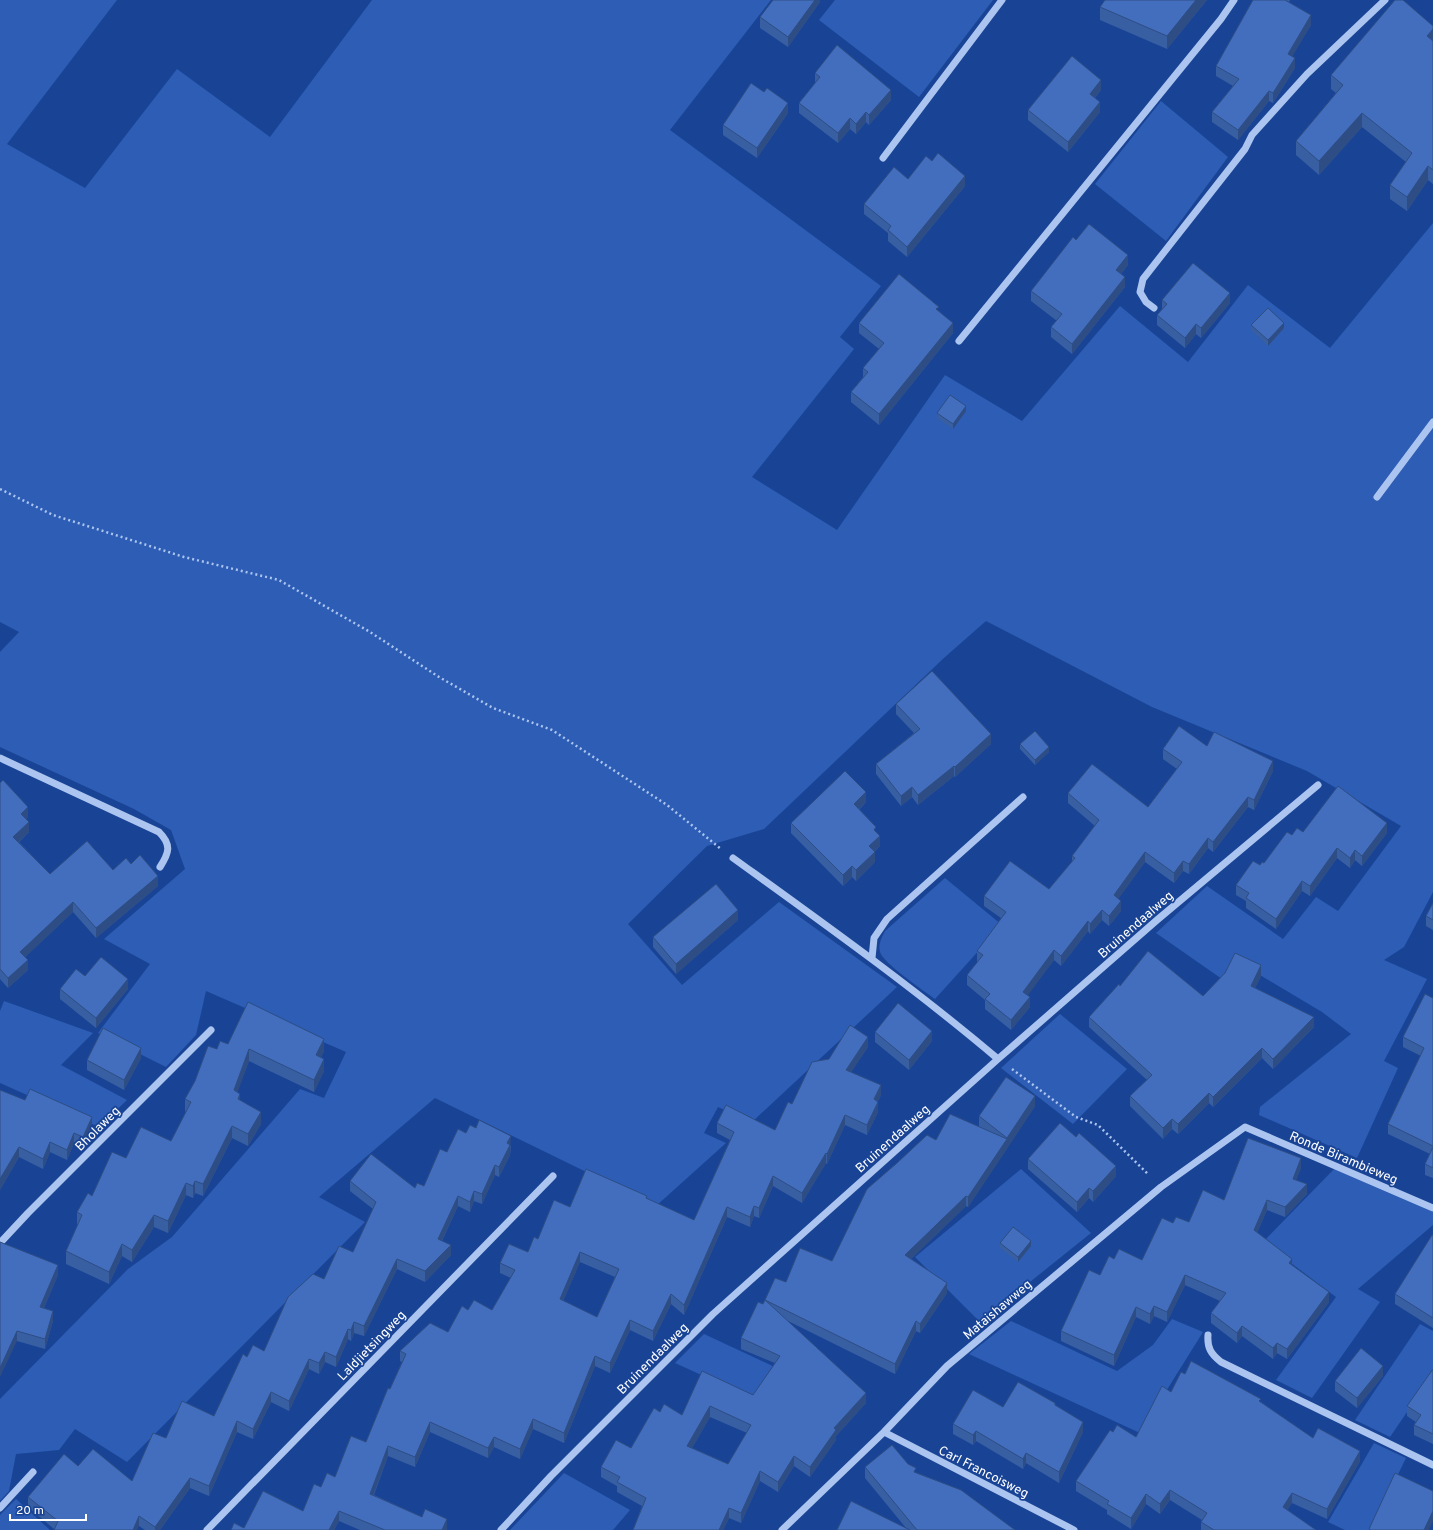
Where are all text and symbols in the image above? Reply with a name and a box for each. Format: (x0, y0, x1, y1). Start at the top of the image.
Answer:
street label: Bruinendaalweg (1095, 889, 1177, 963)
street label: Bruinendaalweg (853, 1102, 934, 1177)
street label: Bholaweg (73, 1104, 124, 1155)
street label: Ronde Birambieweg (1287, 1129, 1400, 1189)
street label: Mataishawweg (961, 1277, 1036, 1344)
street label: Laldjietsingweg (335, 1308, 410, 1385)
street label: Bruinendaalweg (614, 1320, 692, 1398)
street label: Carl Francoisweg (935, 1443, 1031, 1502)
scale bar (10, 1496, 86, 1522)
text: 20 m (16, 1503, 44, 1519)

